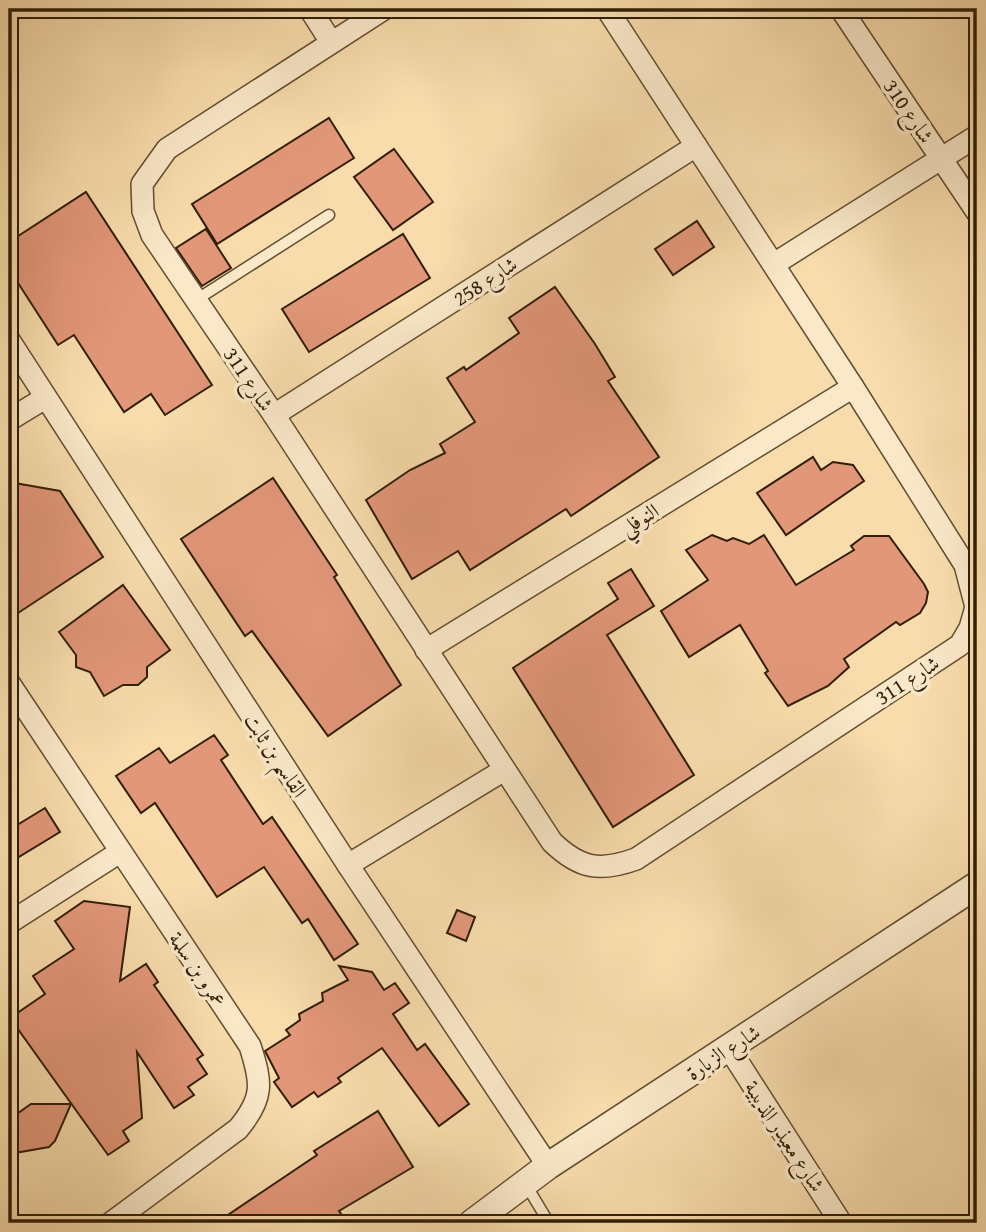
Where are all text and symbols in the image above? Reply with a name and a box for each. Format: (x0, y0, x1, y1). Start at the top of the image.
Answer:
street label: شارع 310 (874, 73, 942, 151)
street label: شارع 258 (447, 249, 525, 316)
street label: شارع 311 (214, 341, 282, 419)
street label: النوفلي (614, 495, 667, 547)
street label: شارع 311 (869, 648, 947, 715)
street label: القاسم بن ثابت (232, 707, 315, 807)
street label: عمرو بن سلمة (161, 925, 235, 1013)
street label: شارع الزبارة (680, 1016, 768, 1090)
street label: شارع معيذر الذيبية (735, 1074, 833, 1200)

